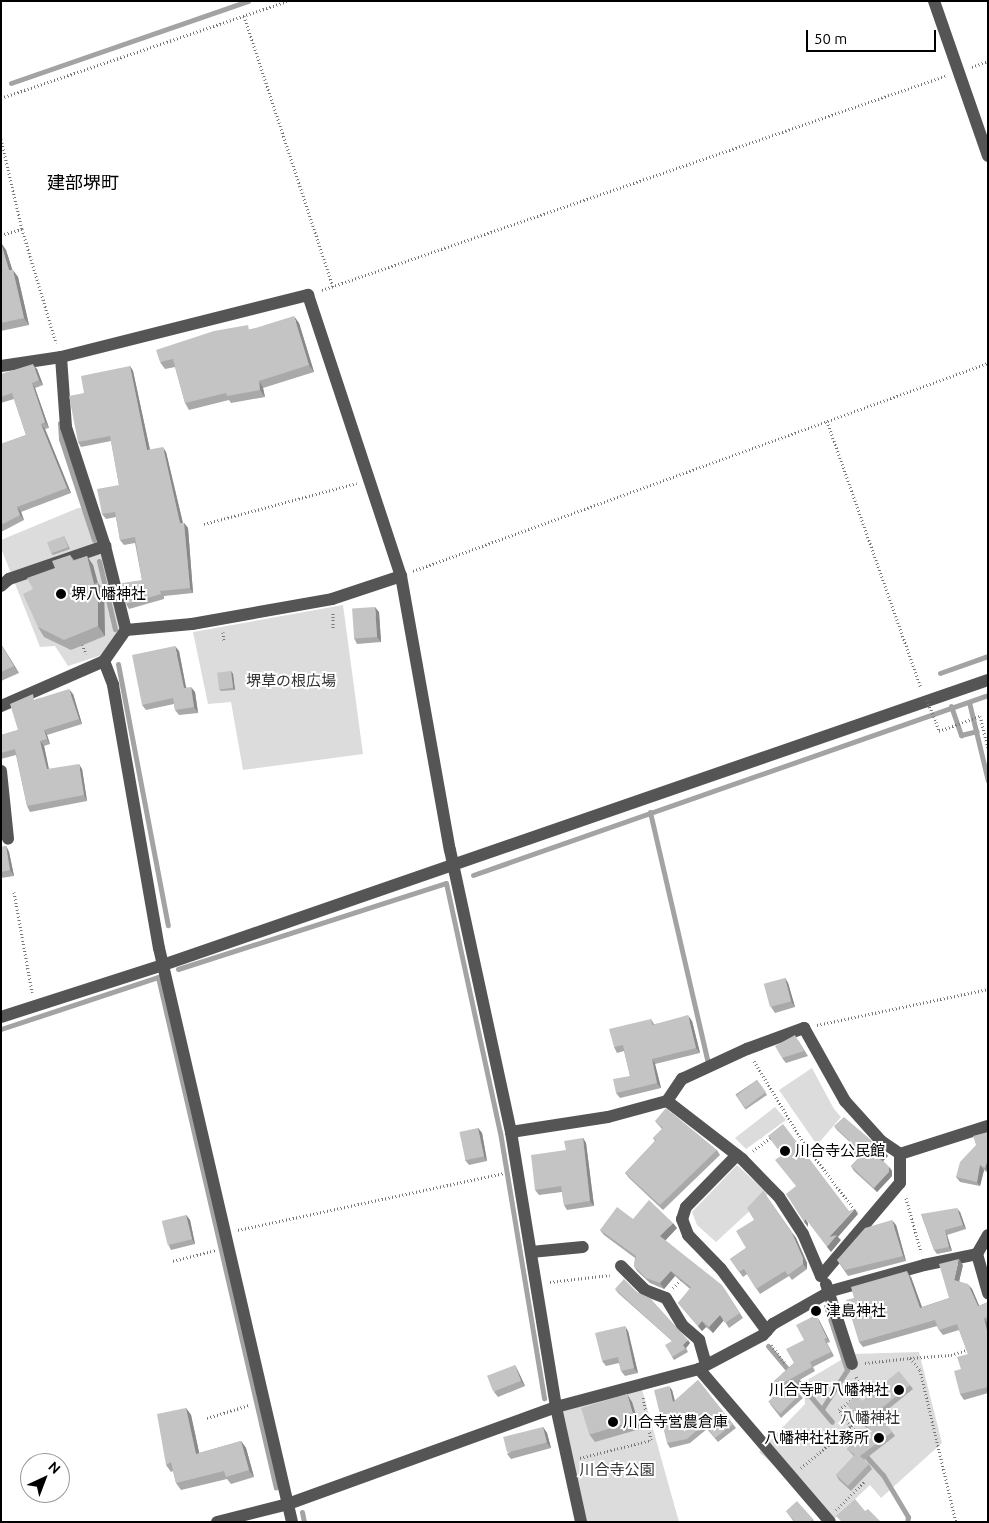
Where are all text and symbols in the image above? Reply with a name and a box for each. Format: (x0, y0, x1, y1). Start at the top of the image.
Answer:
scale bar (809, 20, 939, 52)
text: 50 m (814, 30, 847, 47)
district label: 建部堺町 (47, 171, 119, 193)
place label: 堺八幡神社 (71, 585, 146, 603)
marker: 堺八幡神社 (55, 588, 67, 600)
park label: 堺草の根広場 (246, 672, 336, 690)
place label: 川合寺公民館 (795, 1142, 885, 1160)
marker: 川合寺公民館 (779, 1145, 791, 1157)
place label: 津島神社 (826, 1302, 886, 1320)
marker: 津島神社 (810, 1305, 822, 1317)
place label: 川合寺町八幡神社 (769, 1381, 889, 1399)
marker: 川合寺町八幡神社 (893, 1384, 905, 1396)
park label: 八幡神社 (840, 1409, 900, 1427)
place label: 川合寺営農倉庫 (623, 1413, 728, 1431)
marker: 川合寺営農倉庫 (607, 1416, 619, 1428)
place label: 八幡神社社務所 (764, 1429, 869, 1447)
marker: 八幡神社社務所 (873, 1432, 885, 1444)
north arrow (20, 1453, 70, 1503)
text: N (45, 1458, 64, 1477)
park label: 川合寺公園 (580, 1461, 654, 1479)

